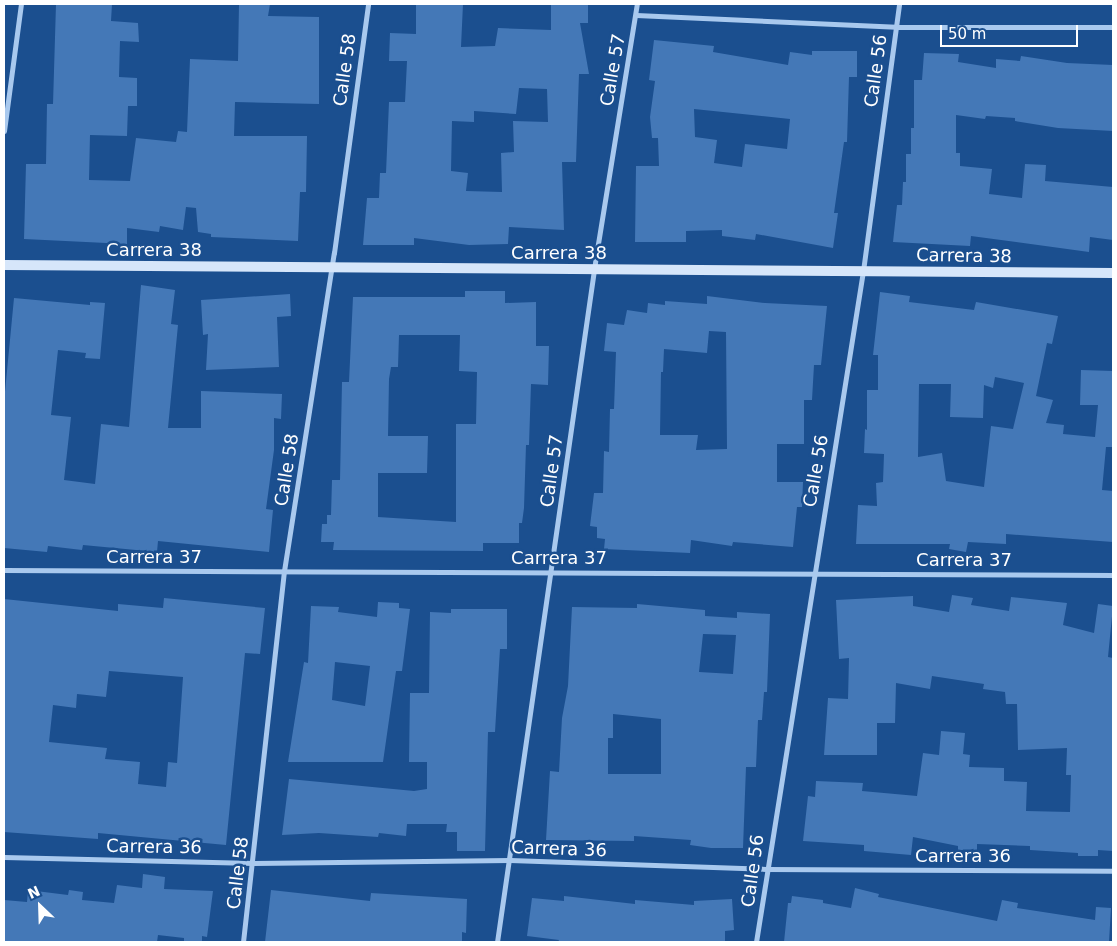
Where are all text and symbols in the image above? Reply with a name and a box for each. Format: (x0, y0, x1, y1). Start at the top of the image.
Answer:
scale bar (942, 15, 1080, 47)
text: 50 m (948, 25, 986, 43)
street label: Calle 58 (329, 32, 361, 108)
street label: Calle 57 (596, 32, 630, 108)
street label: Calle 56 (860, 33, 892, 109)
street label: Carrera 38 (106, 239, 202, 261)
street label: Carrera 38 (511, 242, 607, 264)
street label: Carrera 38 (916, 244, 1012, 268)
street label: Calle 58 (271, 432, 303, 508)
street label: Calle 57 (536, 433, 568, 509)
street label: Calle 56 (799, 433, 833, 509)
street label: Carrera 37 (106, 546, 202, 568)
street label: Carrera 37 (511, 547, 607, 569)
street label: Carrera 37 (916, 549, 1012, 571)
street label: Calle 56 (737, 833, 769, 909)
street label: Carrera 36 (106, 835, 202, 859)
street label: Calle 58 (223, 835, 253, 911)
street label: Carrera 36 (511, 837, 607, 861)
street label: Carrera 36 (915, 845, 1011, 867)
north arrow (15, 881, 65, 931)
text: N (25, 883, 43, 902)

